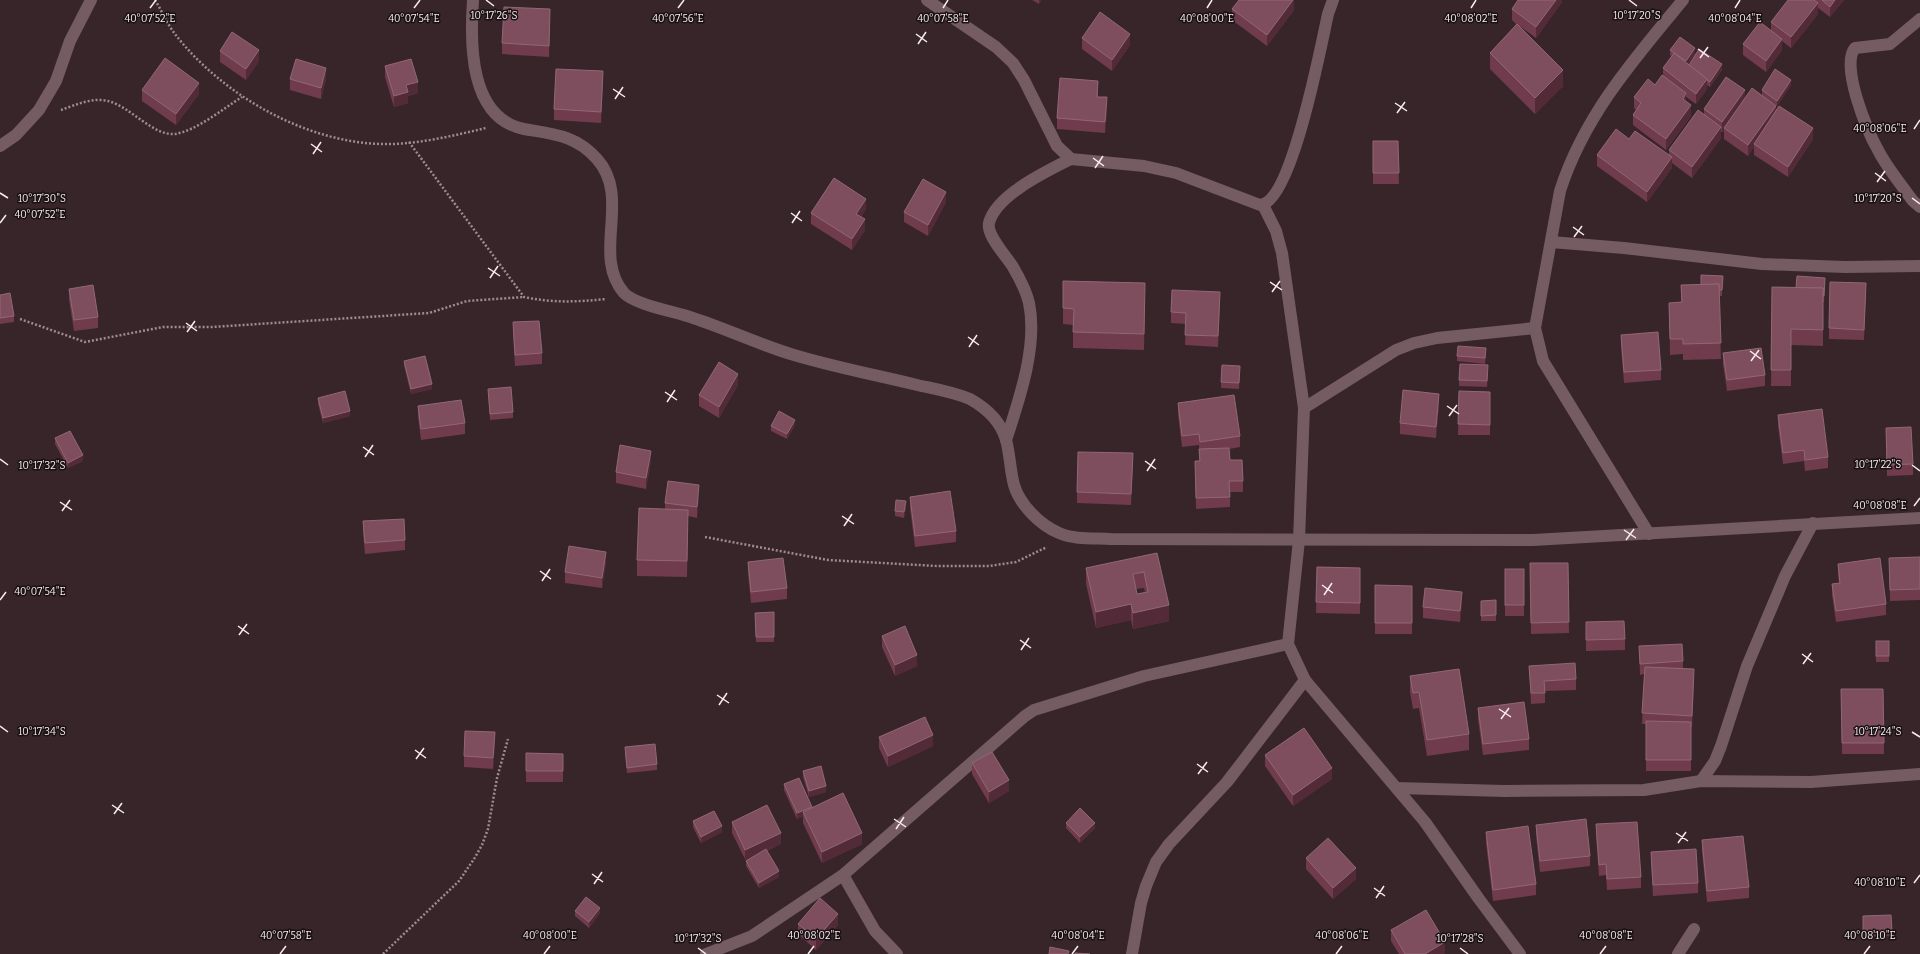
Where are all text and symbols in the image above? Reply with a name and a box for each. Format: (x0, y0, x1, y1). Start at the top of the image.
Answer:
text: 10°17'26"S (470, 10, 518, 22)
text: 10°17'20"S (1613, 10, 1661, 22)
text: 40°07'52"E (125, 13, 175, 25)
text: 40°07'54"E (388, 13, 440, 25)
text: 40°07'56"E (652, 13, 704, 25)
text: 40°07'58"E (917, 13, 969, 25)
text: 40°08'00"E (1180, 13, 1234, 25)
text: 40°08'02"E (1445, 13, 1497, 25)
text: 40°08'04"E (1708, 13, 1762, 25)
text: 40°08'06"E (1853, 123, 1907, 135)
text: 10°17'30"S (18, 193, 66, 205)
text: 10°17'20"S (1854, 193, 1902, 205)
text: 40°07'52"E (15, 209, 65, 221)
text: 10°17'22"S (1855, 459, 1901, 471)
text: 10°17'32"S (19, 460, 66, 472)
text: 40°08'08"E (1853, 500, 1907, 512)
text: 40°07'54"E (14, 586, 66, 598)
text: 10°17'34"S (18, 726, 66, 738)
text: 10°17'24"S (1854, 726, 1902, 738)
text: 40°08'10"E (1854, 877, 1906, 889)
text: 40°07'58"E (260, 930, 312, 942)
text: 40°08'00"E (523, 930, 577, 942)
text: 40°08'02"E (788, 930, 840, 942)
text: 40°08'04"E (1051, 930, 1105, 942)
text: 40°08'06"E (1315, 930, 1369, 942)
text: 40°08'08"E (1579, 930, 1633, 942)
text: 40°08'10"E (1844, 930, 1896, 942)
text: 10°17'32"S (675, 933, 722, 945)
text: 10°17'28"S (1436, 933, 1484, 945)

